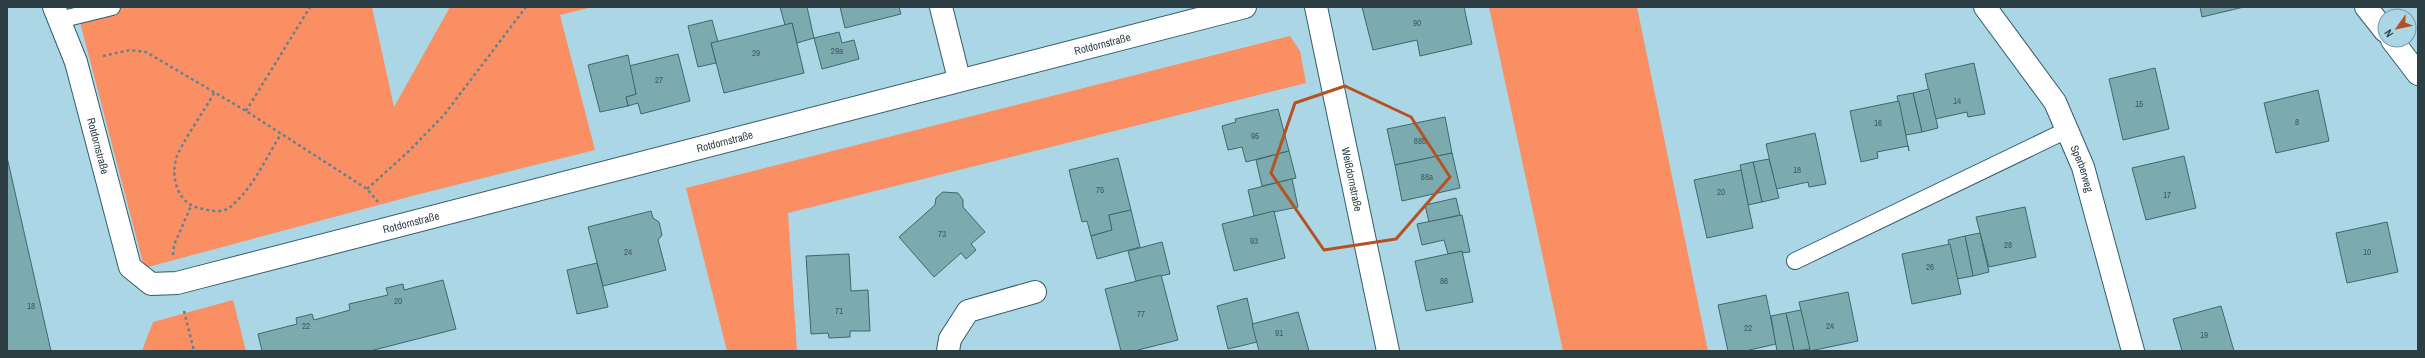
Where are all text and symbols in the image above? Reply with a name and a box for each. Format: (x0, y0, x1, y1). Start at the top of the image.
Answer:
north arrow (2377, 8, 2417, 48)
house number: 90 (1413, 17, 1421, 29)
text: N (2381, 27, 2396, 40)
street label: Rotdornstraße (1073, 30, 1132, 58)
house number: 29a (831, 45, 843, 57)
house number: 29 (752, 47, 760, 59)
house number: 27 (655, 74, 663, 86)
house number: 14 (1953, 95, 1961, 107)
house number: 15 (2135, 98, 2143, 110)
street label: Rotdornstraße (84, 116, 112, 176)
house number: 8 (2295, 116, 2299, 128)
house number: 16 (1874, 117, 1882, 129)
street label: Rotdornstraße (695, 127, 754, 155)
house number: 95 (1251, 130, 1259, 142)
house number: 88b (1414, 135, 1426, 147)
street label: Sperberweg (2067, 143, 2096, 194)
street label: Weißdornstraße (1339, 146, 1366, 213)
house number: 18 (1793, 164, 1801, 176)
house number: 88a (1421, 171, 1433, 183)
house number: 75 (1096, 184, 1104, 196)
house number: 20 (1717, 186, 1725, 198)
house number: 17 (2163, 189, 2171, 201)
street label: Rotdornstraße (381, 209, 441, 237)
house number: 73 (938, 228, 946, 240)
house number: 93 (1250, 235, 1258, 247)
house number: 28 (2004, 239, 2012, 251)
house number: 24 (624, 246, 632, 258)
house number: 10 (2363, 246, 2371, 258)
house number: 26 (1926, 261, 1934, 273)
house number: 86 (1440, 275, 1448, 287)
house number: 20 (394, 295, 402, 307)
house number: 18 (27, 300, 35, 312)
house number: 71 (835, 305, 843, 317)
house number: 77 (1137, 308, 1145, 320)
house number: 22 (302, 320, 310, 332)
house number: 24 (1826, 320, 1834, 332)
house number: 22 (1744, 322, 1752, 334)
house number: 91 (1275, 327, 1283, 339)
house number: 19 (2200, 329, 2208, 341)

